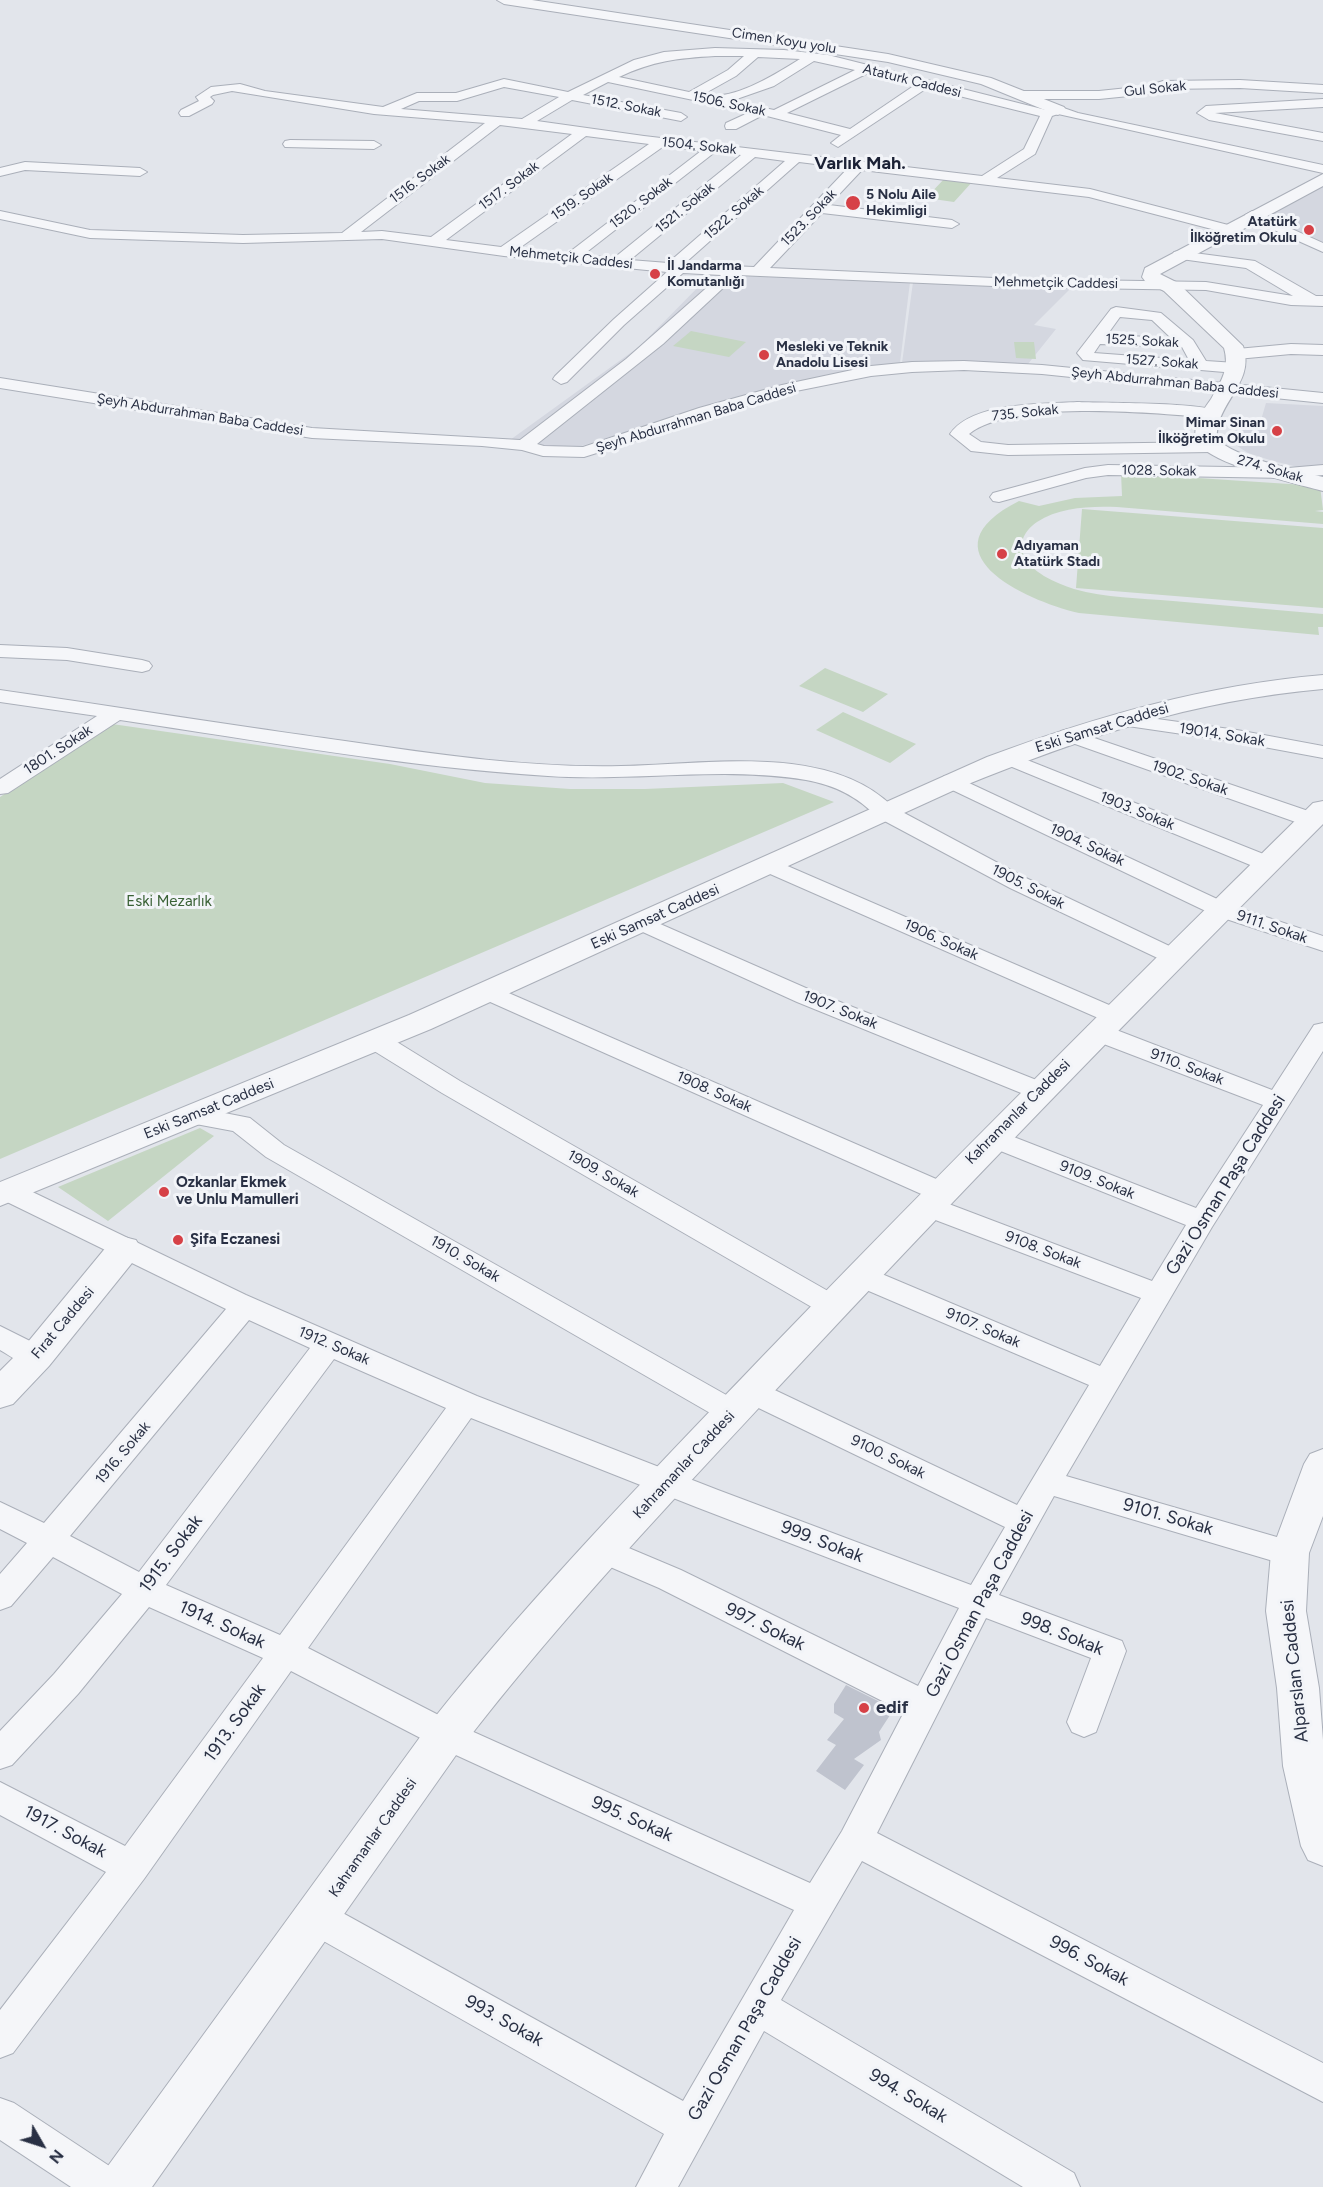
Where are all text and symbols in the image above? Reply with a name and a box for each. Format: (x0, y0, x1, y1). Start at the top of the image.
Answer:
street label: Cimen Koyu yolu (731, 24, 837, 58)
street label: Ataturk Caddesi (861, 61, 963, 101)
street label: Gul Sokak (1123, 77, 1187, 101)
street label: 1506. Sokak (691, 88, 767, 120)
street label: 1512. Sokak (590, 91, 662, 121)
street label: 1504. Sokak (661, 134, 737, 158)
street label: 1516. Sokak (387, 151, 453, 207)
district label: Varlık Mah. (814, 153, 906, 175)
street label: 1517. Sokak (476, 158, 542, 214)
street label: 1519. Sokak (548, 170, 616, 224)
street label: 1520. Sokak (607, 174, 675, 232)
street label: 1521. Sokak (652, 179, 718, 237)
street label: 1522. Sokak (701, 183, 767, 243)
street label: 1523. Sokak (778, 186, 840, 250)
place label: 5 Nolu Aile Hekimligi (866, 187, 936, 220)
marker: 5 Nolu Aile Hekimligi (844, 194, 862, 212)
place label: Atatürk İlköğretim Okulu (1190, 214, 1297, 246)
marker: Atatürk İlköğretim Okulu (1302, 223, 1316, 237)
street label: Mehmetçik Caddesi (508, 243, 634, 273)
place label: İl Jandarma Komutanlığı (667, 258, 744, 290)
marker: İl Jandarma Komutanlığı (648, 267, 662, 281)
street label: Mehmetçik Caddesi (994, 274, 1118, 292)
street label: 1525. Sokak (1105, 331, 1179, 351)
place label: Mesleki ve Teknik Anadolu Lisesi (776, 339, 888, 372)
marker: Mesleki ve Teknik Anadolu Lisesi (757, 348, 771, 362)
street label: 1527. Sokak (1125, 351, 1199, 373)
street label: Şeyh Abdurrahman Baba Caddesi (1070, 364, 1280, 402)
street label: Şeyh Abdurrahman Baba Caddesi (594, 379, 798, 457)
street label: Şeyh Abdurrahman Baba Caddesi (96, 390, 304, 440)
street label: 735. Sokak (991, 401, 1059, 425)
place label: Mimar Sinan İlköğretim Okulu (1158, 415, 1265, 448)
marker: Mimar Sinan İlköğretim Okulu (1270, 424, 1284, 438)
street label: 274. Sokak (1235, 452, 1305, 486)
street label: 1028. Sokak (1121, 462, 1197, 480)
place label: Adıyaman Atatürk Stadı (1014, 538, 1100, 570)
marker: Adıyaman Atatürk Stadı (995, 547, 1009, 561)
street label: Eski Samsat Caddesi (1033, 699, 1171, 757)
street label: 19014. Sokak (1178, 719, 1266, 751)
street label: 1801. Sokak (20, 721, 96, 779)
street label: 1902. Sokak (1150, 757, 1230, 799)
street label: 1903. Sokak (1097, 788, 1177, 834)
street label: 1904. Sokak (1047, 820, 1127, 870)
street label: 1905. Sokak (988, 861, 1068, 913)
street label: Eski Samsat Caddesi (588, 881, 722, 953)
park label: Eski Mezarlık (126, 893, 212, 911)
street label: 9111. Sokak (1234, 906, 1310, 948)
street label: 1906. Sokak (901, 916, 981, 964)
street label: 1907. Sokak (800, 987, 880, 1033)
street label: 9110. Sokak (1148, 1045, 1226, 1089)
street label: Kahramanlar Caddesi (962, 1056, 1074, 1168)
street label: 1908. Sokak (674, 1067, 754, 1117)
street label: Eski Samsat Caddesi (141, 1075, 277, 1143)
street label: Gazi Osman Paşa Caddesi (1162, 1091, 1290, 1279)
street label: 1909. Sokak (564, 1146, 642, 1202)
street label: 9109. Sokak (1057, 1157, 1137, 1203)
place label: Ozkanlar Ekmek ve Unlu Mamulleri (176, 1174, 299, 1209)
marker: Ozkanlar Ekmek ve Unlu Mamulleri (157, 1185, 171, 1199)
street label: 9108. Sokak (1002, 1227, 1084, 1273)
place label: Şifa Eczanesi (190, 1231, 280, 1249)
street label: 1910. Sokak (427, 1232, 503, 1286)
marker: Şifa Eczanesi (171, 1233, 185, 1247)
street label: Fırat Caddesi (28, 1283, 98, 1363)
street label: 9107. Sokak (943, 1304, 1023, 1352)
street label: 1912. Sokak (295, 1323, 373, 1369)
street label: Kahramanlar Caddesi (629, 1407, 739, 1523)
street label: 1916. Sokak (92, 1418, 154, 1488)
street label: 9100. Sokak (848, 1431, 928, 1483)
street label: 9101. Sokak (1120, 1494, 1216, 1540)
street label: Gazi Osman Paşa Caddesi (921, 1507, 1039, 1701)
street label: 1915. Sokak (135, 1511, 207, 1597)
street label: 999. Sokak (778, 1516, 866, 1568)
street label: 1914. Sokak (175, 1596, 269, 1654)
street label: 997. Sokak (722, 1598, 808, 1656)
street label: Alparslan Caddesi (1277, 1598, 1313, 1744)
street label: 998. Sokak (1017, 1608, 1107, 1660)
street label: 1913. Sokak (200, 1680, 270, 1766)
place label: edif (876, 1697, 908, 1719)
marker: edif (857, 1701, 871, 1715)
street label: Kahramanlar Caddesi (325, 1775, 421, 1901)
street label: 995. Sokak (588, 1791, 676, 1847)
street label: 1917. Sokak (20, 1801, 110, 1863)
street label: 996. Sokak (1046, 1931, 1132, 1991)
street label: Gazi Osman Paşa Caddesi (683, 1933, 807, 2125)
street label: 993. Sokak (461, 1991, 547, 2051)
street label: 994. Sokak (865, 2064, 951, 2128)
north arrow (12, 2115, 72, 2175)
text: N (45, 2146, 68, 2167)

